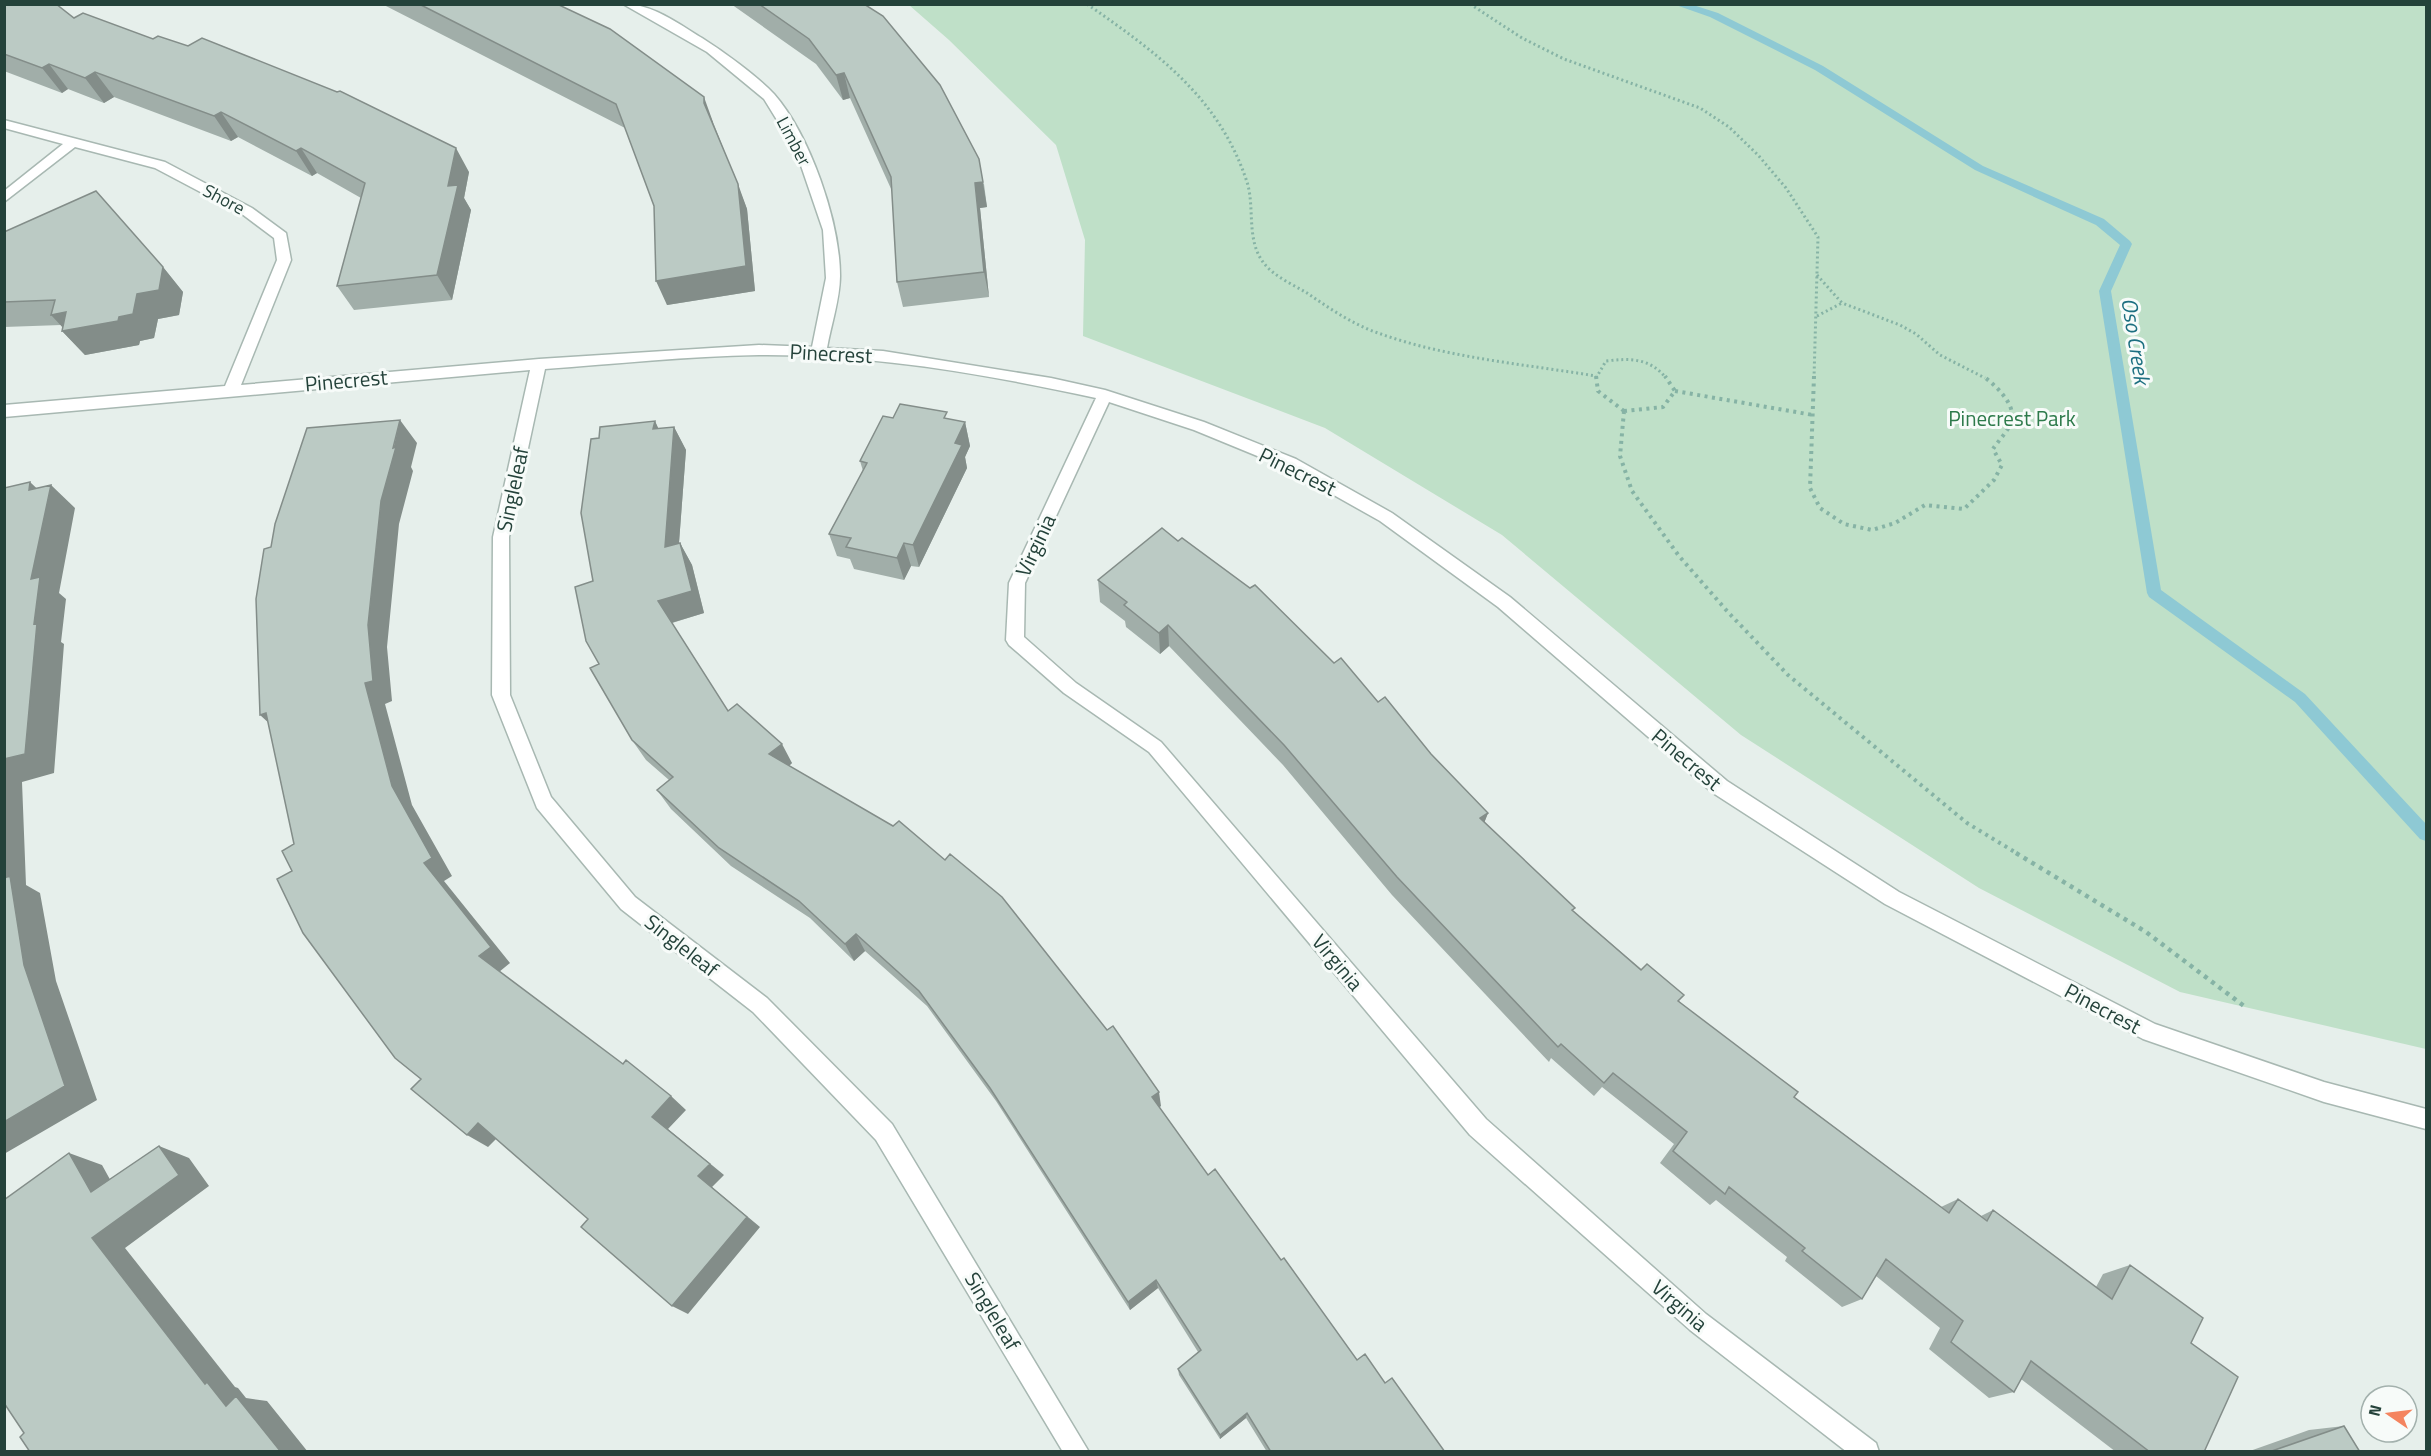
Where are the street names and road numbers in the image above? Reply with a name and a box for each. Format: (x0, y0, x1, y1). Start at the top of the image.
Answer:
street label: Limber (770, 112, 818, 170)
street label: Shore (198, 177, 250, 221)
street label: Pinecrest (789, 335, 874, 371)
street label: Pinecrest (303, 360, 389, 400)
street label: Pinecrest (1254, 438, 1343, 504)
street label: Singleleaf (487, 443, 537, 535)
street label: Virginia (1007, 508, 1064, 582)
street label: Pinecrest (1645, 720, 1730, 798)
street label: Singleleaf (638, 906, 726, 984)
street label: Virginia (1305, 927, 1372, 998)
street label: Pinecrest (2059, 974, 2148, 1042)
street label: Singleleaf (957, 1266, 1029, 1356)
street label: Virginia (1645, 1271, 1716, 1339)

